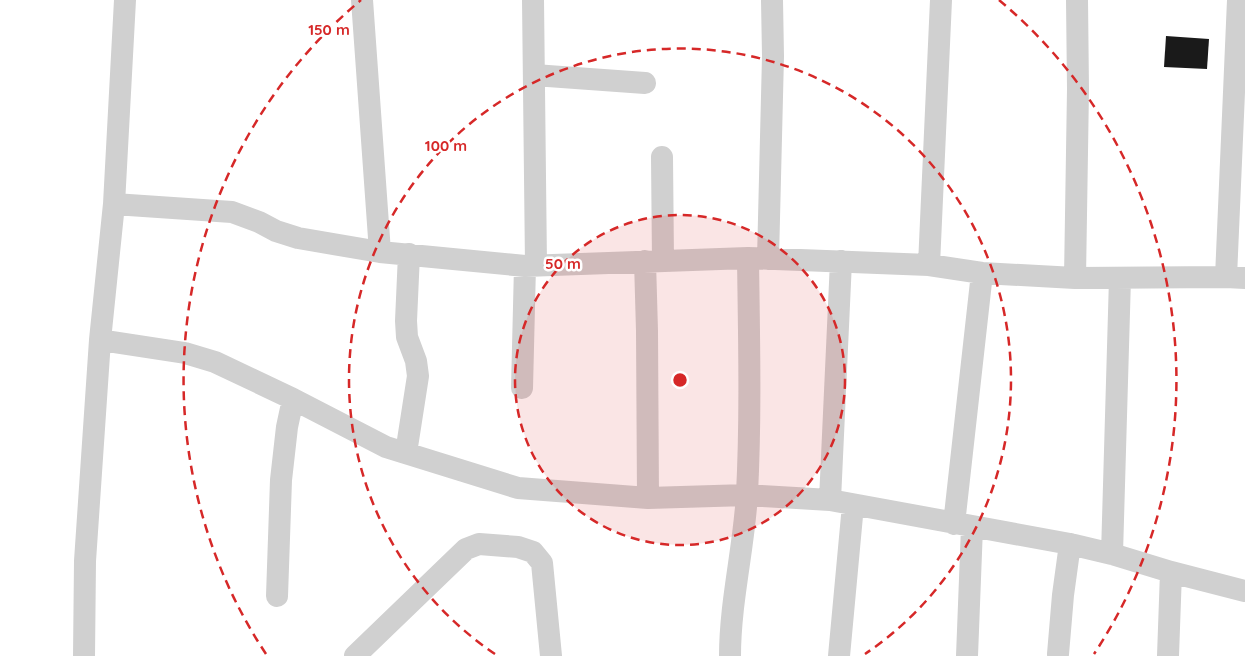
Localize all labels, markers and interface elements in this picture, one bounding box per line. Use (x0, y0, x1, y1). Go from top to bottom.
text: 150 m (308, 20, 350, 39)
text: 100 m (425, 136, 467, 155)
text: 50 m (545, 254, 581, 273)
centre of rings (671, 371, 689, 389)

